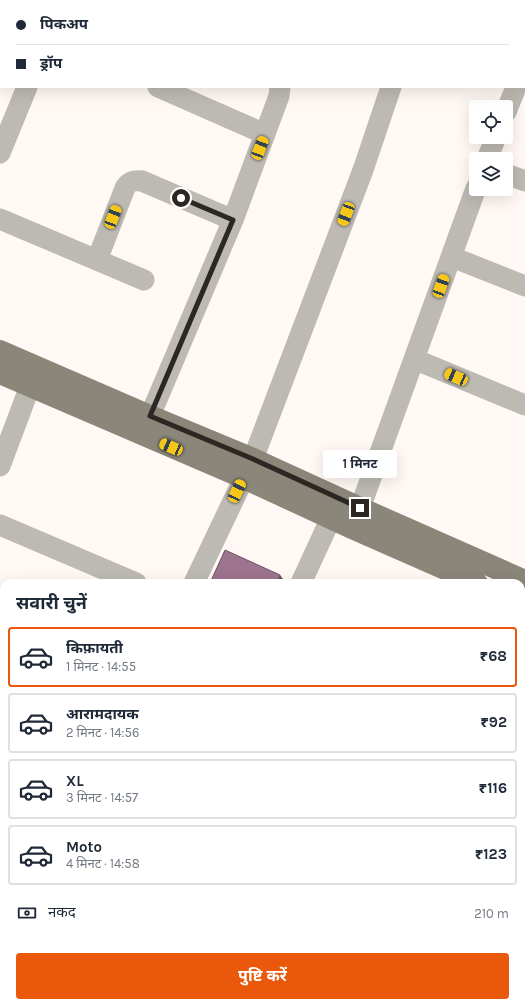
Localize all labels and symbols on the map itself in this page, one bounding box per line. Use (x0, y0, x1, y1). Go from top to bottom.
car (250, 135, 270, 161)
route start (172, 189, 190, 207)
car (336, 201, 356, 227)
car (103, 204, 123, 230)
car (431, 273, 451, 299)
car (443, 367, 469, 387)
car (158, 437, 184, 457)
callout: 1 मिनट (323, 450, 397, 478)
car (226, 478, 248, 504)
route end (351, 499, 369, 517)

